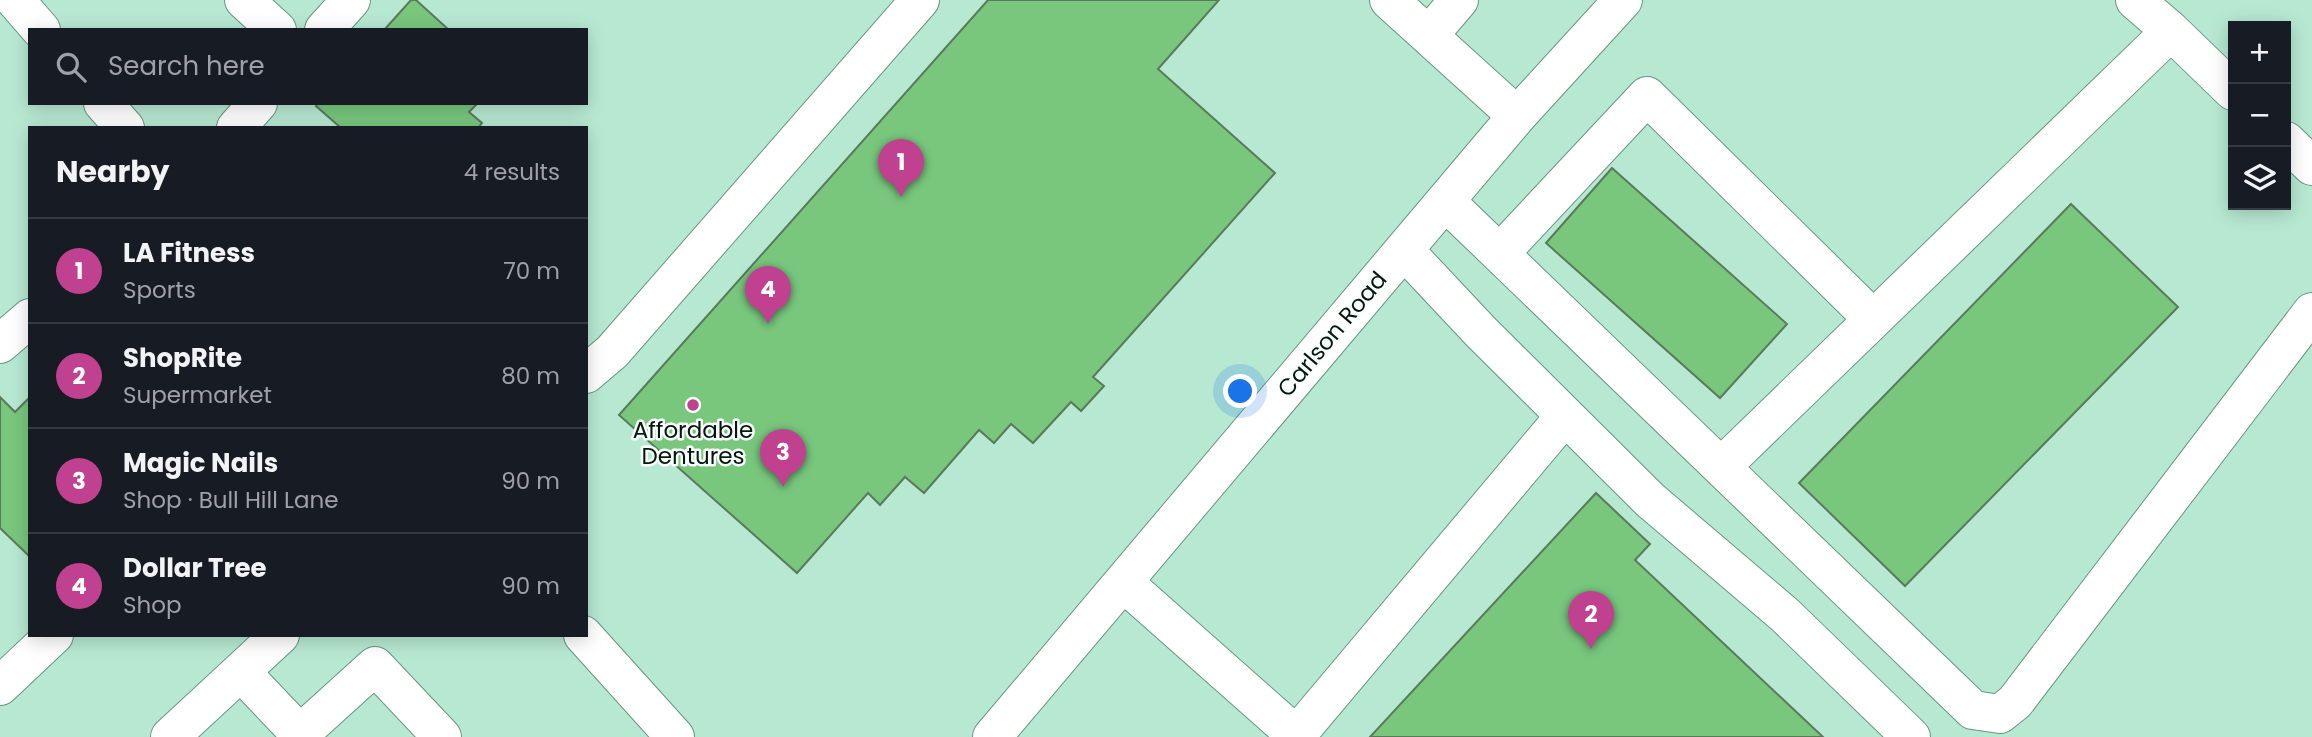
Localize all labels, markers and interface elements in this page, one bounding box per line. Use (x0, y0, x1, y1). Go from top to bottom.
map controls (2228, 21, 2291, 210)
button: + (2228, 21, 2291, 84)
search box (28, 28, 588, 105)
icon: search (52, 48, 90, 86)
text: Search here (108, 48, 265, 84)
button: − (2228, 84, 2291, 147)
pin: 1 (878, 139, 924, 197)
button: layers (2228, 147, 2291, 210)
text: Nearby (56, 150, 170, 193)
text: 4 results (464, 156, 560, 188)
text: LA Fitness (123, 235, 255, 271)
text: 1 (75, 255, 83, 287)
text: 70 m (503, 255, 560, 287)
street label: Carlson Road (1270, 264, 1394, 404)
pin: 4 (745, 266, 791, 324)
text: Sports (123, 274, 196, 306)
text: ShopRite (123, 340, 242, 376)
text: 2 (72, 360, 86, 392)
text: 80 m (501, 360, 560, 392)
your location (1223, 374, 1257, 408)
text: Supermarket (123, 379, 272, 411)
marker: Affordable Dentures (685, 397, 701, 413)
place label: Affordable Dentures (633, 414, 753, 472)
pin: 3 (760, 429, 806, 487)
text: Magic Nails (123, 445, 278, 481)
text: 3 (72, 465, 86, 497)
text: 90 m (501, 465, 560, 497)
text: Shop · Bull Hill Lane (123, 484, 338, 516)
text: Dollar Tree (123, 550, 267, 586)
text: 4 (71, 570, 87, 602)
text: 90 m (501, 570, 560, 602)
text: Shop (123, 589, 182, 621)
pin: 2 (1568, 591, 1614, 649)

